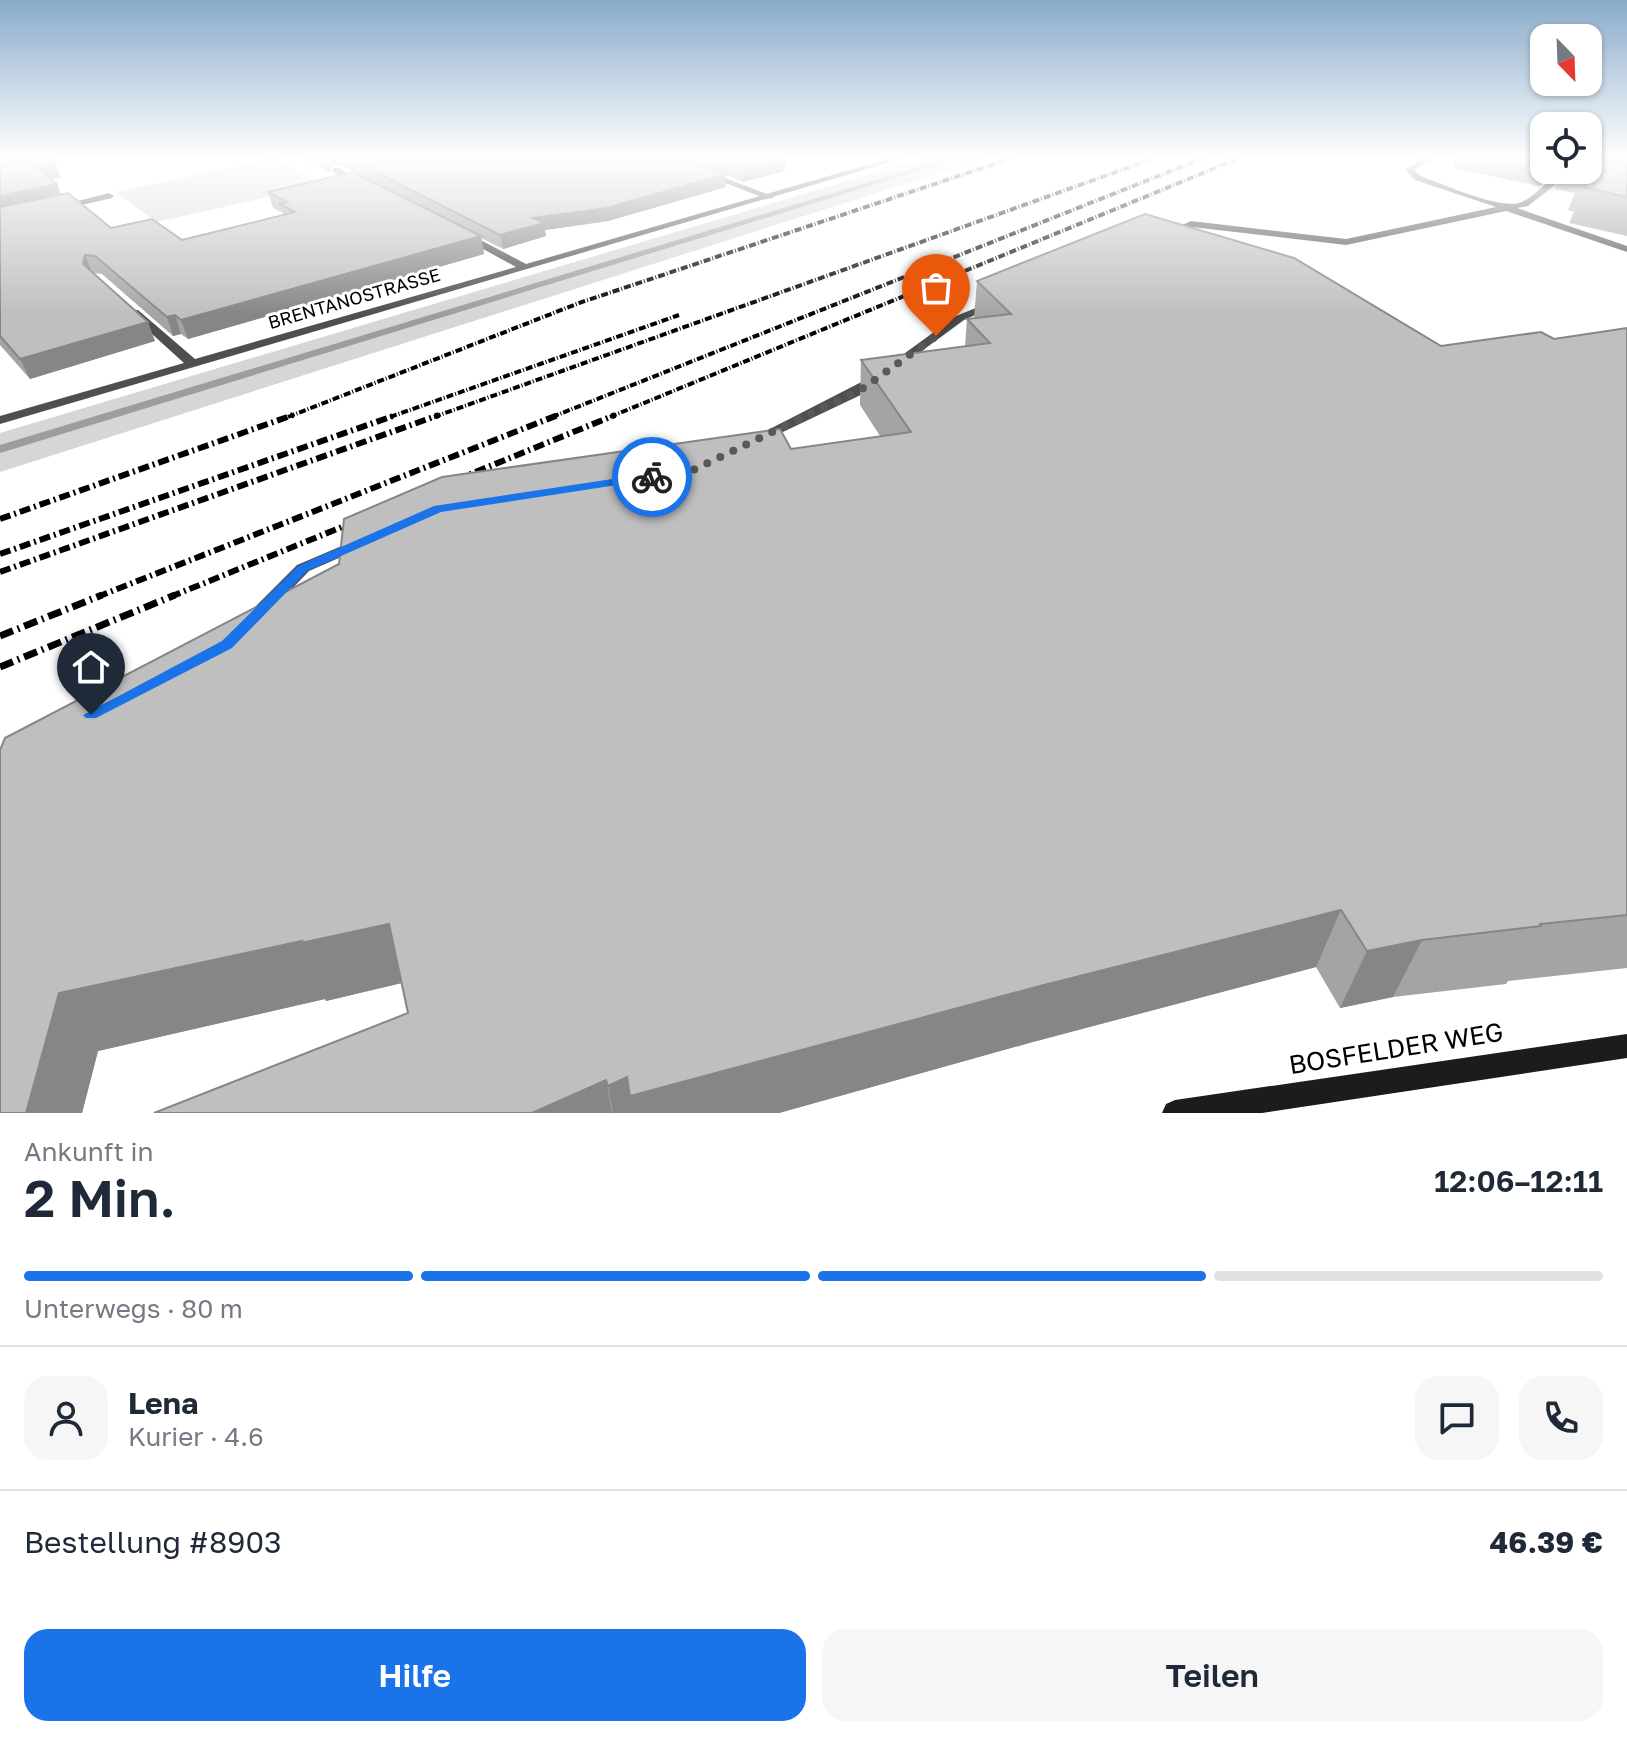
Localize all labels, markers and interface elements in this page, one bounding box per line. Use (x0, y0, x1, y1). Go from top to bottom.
north arrow (1530, 24, 1602, 96)
map controls (1530, 24, 1602, 184)
button: locate (1530, 112, 1602, 184)
pin (902, 254, 970, 336)
street label: BRENTANOSTRASSE (265, 263, 443, 333)
icon: bag (914, 266, 958, 310)
courier (612, 437, 692, 517)
icon: bike (630, 455, 674, 499)
pin (57, 633, 125, 715)
icon: home (69, 645, 113, 689)
street label: BOSFELDER WEG (1287, 1016, 1505, 1080)
text: Ankunft in (24, 1136, 153, 1167)
text: 12:06–12:11 (1434, 1163, 1603, 1199)
text: 2 Min. (24, 1166, 176, 1228)
text: Unterwegs · 80 m (24, 1293, 243, 1324)
button: person (24, 1376, 108, 1460)
button: chat (1415, 1376, 1499, 1460)
button: phone (1519, 1376, 1603, 1460)
text: Lena (128, 1385, 198, 1421)
text: Kurier · 4.6 (128, 1421, 264, 1452)
text: Bestellung #8903 (24, 1524, 282, 1560)
text: 46.39 € (1490, 1524, 1603, 1560)
button: Hilfe (24, 1629, 806, 1721)
button: Teilen (822, 1629, 1603, 1721)

